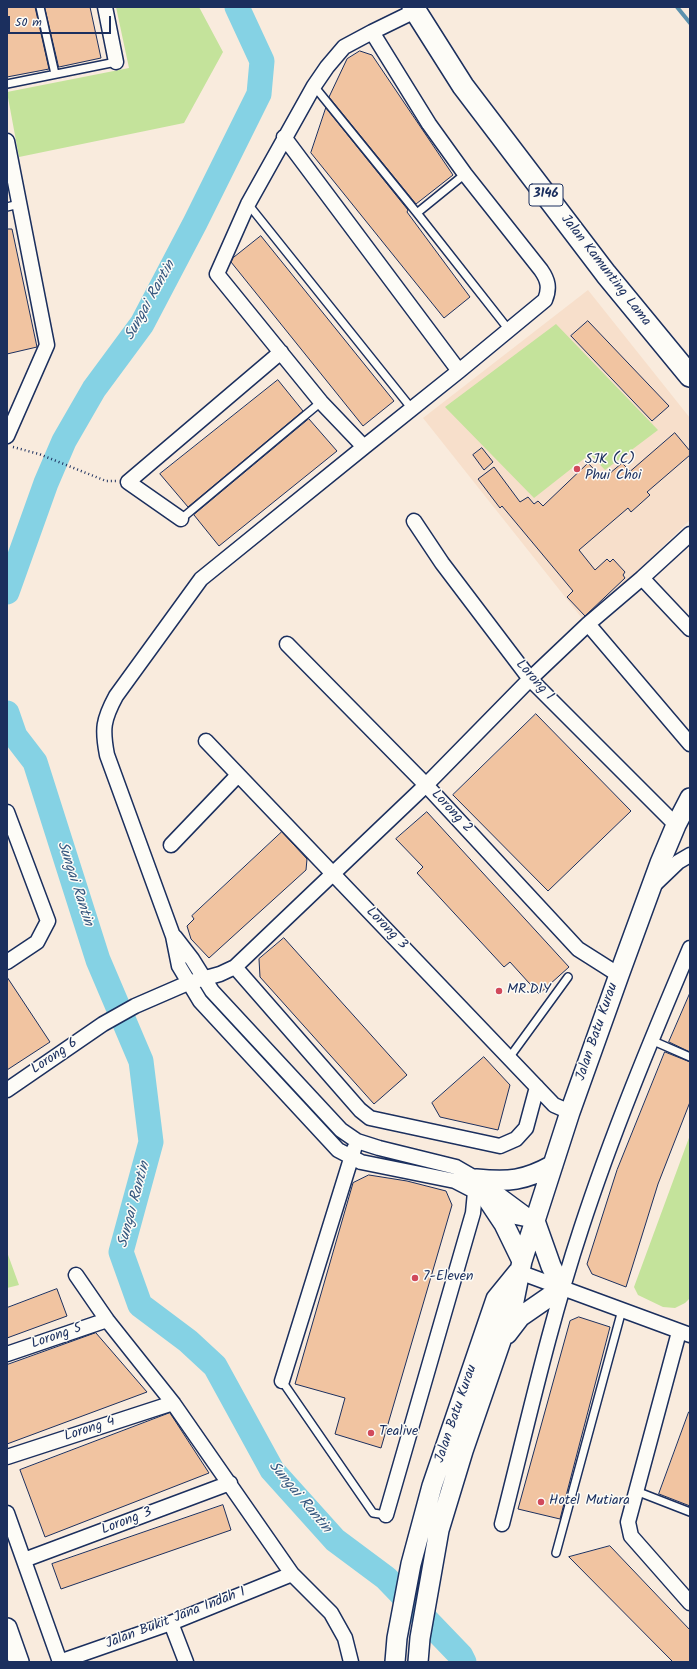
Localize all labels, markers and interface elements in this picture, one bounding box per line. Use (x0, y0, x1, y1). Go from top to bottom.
scale bar (10, 8, 113, 34)
text: 50 m (15, 13, 42, 32)
road number: 3146 (529, 184, 563, 206)
street label: Jalan Kamunting Lama (556, 212, 654, 330)
water label: Sungai Rantin (122, 258, 180, 344)
place label: SJK (C) Phui Choi (585, 453, 641, 486)
marker: SJK (C) Phui Choi (572, 464, 582, 474)
street label: Lorong 1 (511, 657, 557, 705)
street label: Lorong 2 (427, 787, 475, 837)
water label: Sungai Rantin (52, 839, 96, 929)
street label: Lorong 3 (362, 904, 410, 954)
street label: Jalan Batu Kurau (573, 981, 623, 1083)
place label: MR.DIY (507, 983, 551, 999)
marker: MR.DIY (494, 986, 504, 996)
street label: Lorong 6 (29, 1035, 81, 1079)
water label: Sungai Rantin (115, 1160, 155, 1250)
place label: 7-Eleven (423, 1270, 473, 1286)
marker: 7-Eleven (410, 1273, 420, 1283)
street label: Lorong 5 (30, 1321, 84, 1353)
street label: Jalan Batu Kurau (432, 1363, 482, 1465)
street label: Lorong 4 (62, 1414, 118, 1446)
place label: Tealive (379, 1425, 418, 1441)
marker: Tealive (366, 1428, 376, 1438)
water label: Sungai Rantin (264, 1458, 334, 1538)
place label: Hotel Mutiara (549, 1494, 630, 1510)
marker: Hotel Mutiara (536, 1497, 546, 1507)
street label: Lorong 3 (99, 1505, 155, 1539)
street label: Jalan Bukit Jana Indah 1 (104, 1585, 248, 1653)

